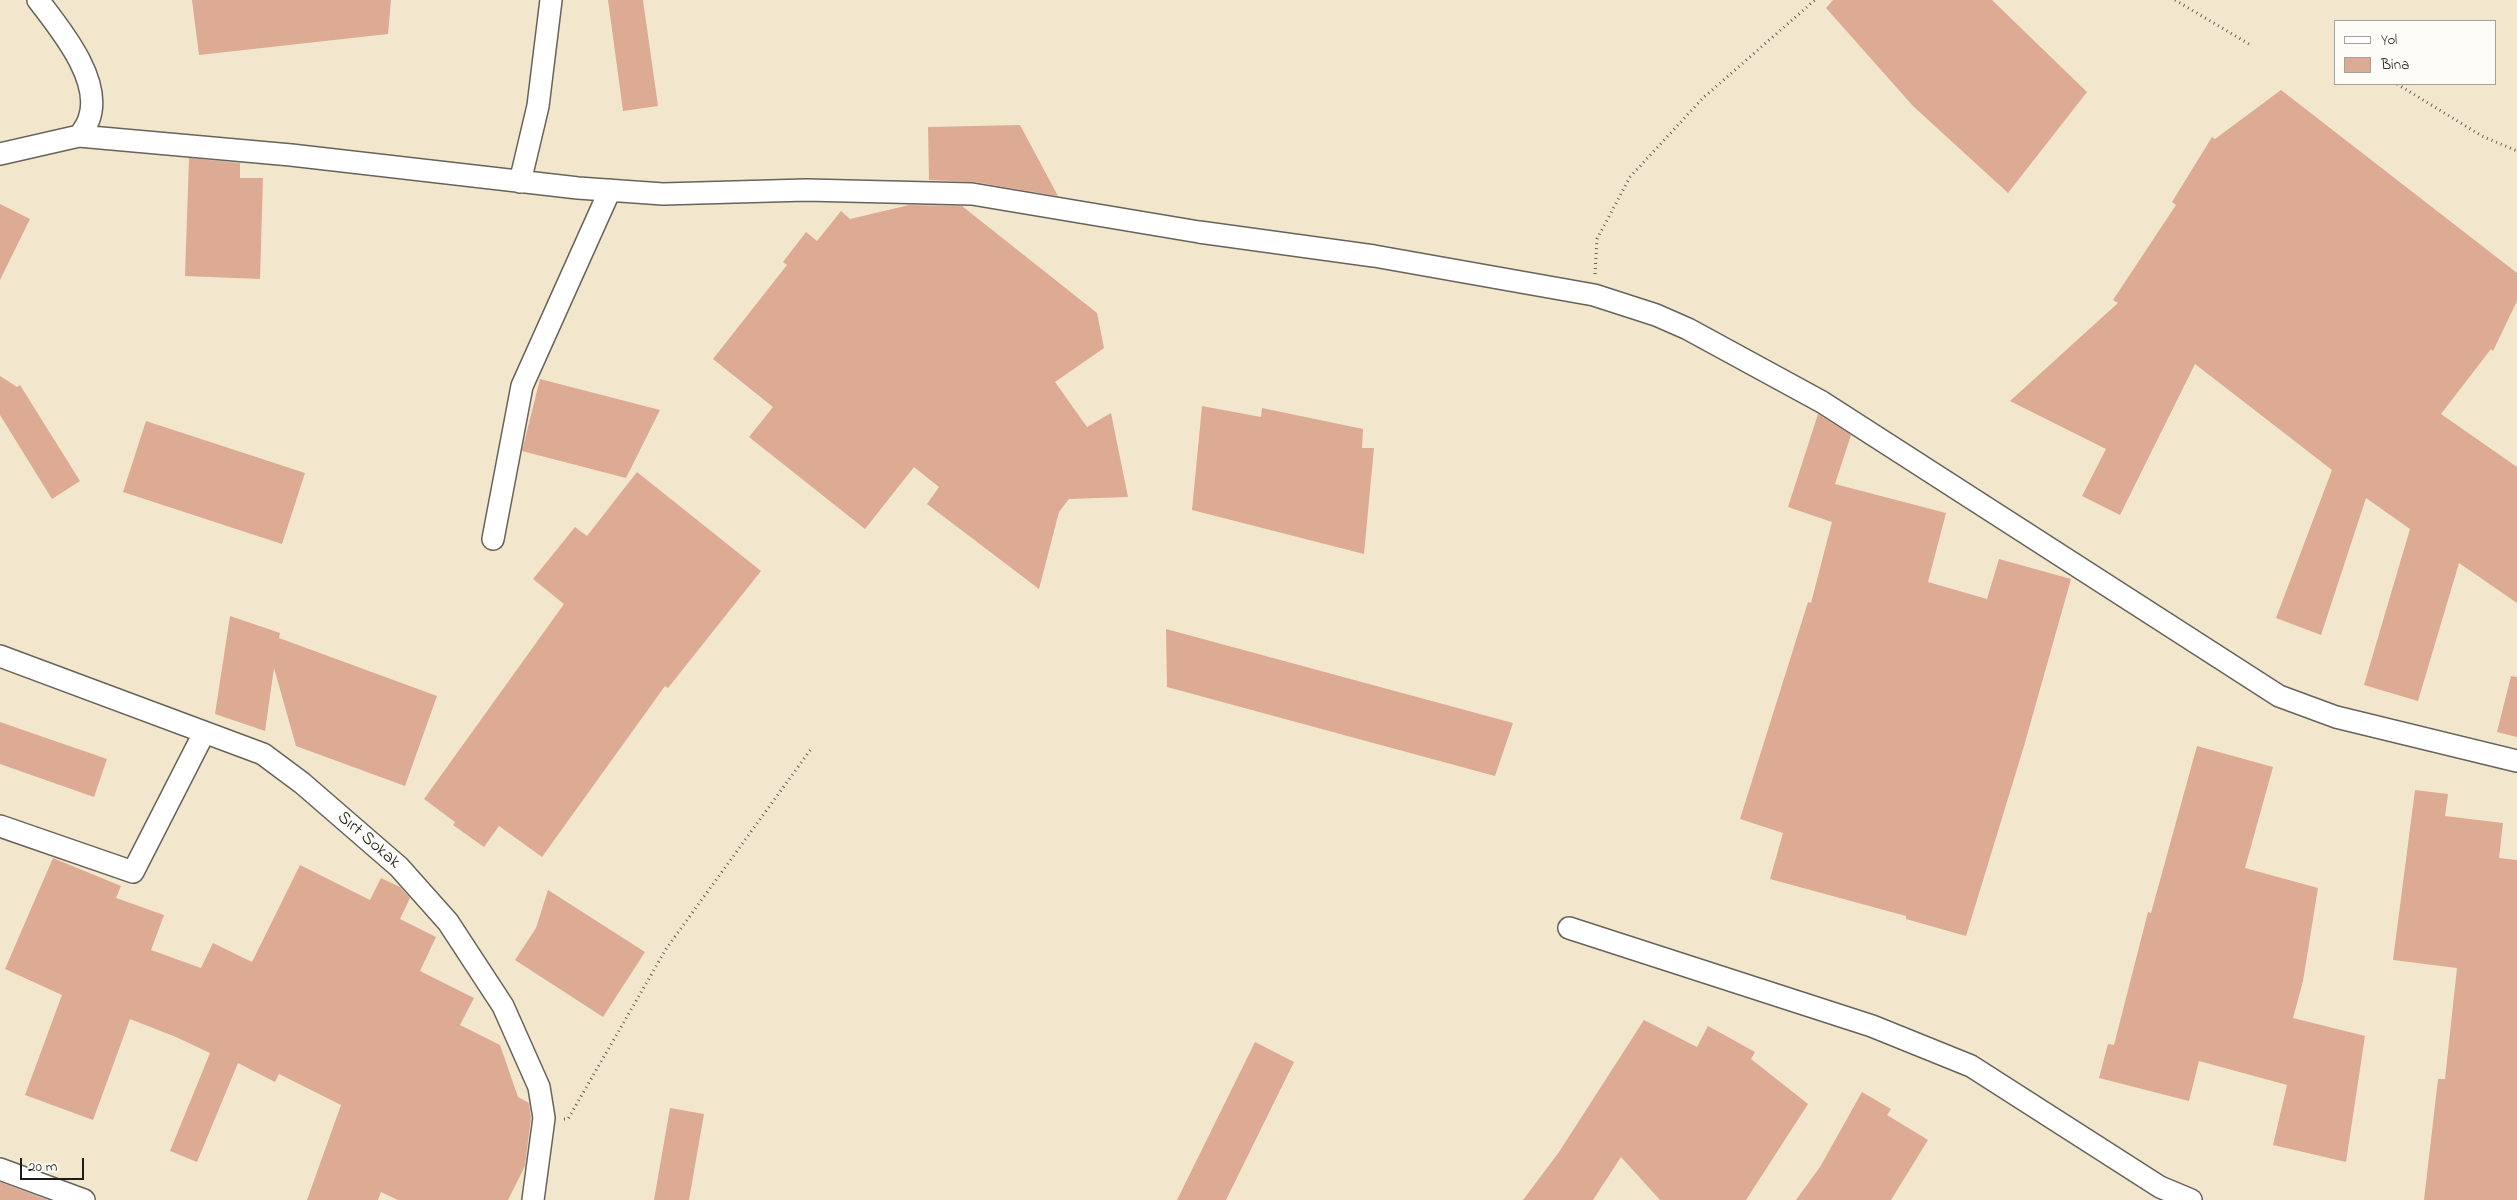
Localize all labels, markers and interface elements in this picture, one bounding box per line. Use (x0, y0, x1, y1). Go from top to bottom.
legend (2334, 20, 2497, 85)
text: Yol (2381, 29, 2397, 51)
text: Bina (2381, 54, 2409, 76)
street label: Sırt Sokak (332, 808, 404, 874)
scale bar (22, 1148, 86, 1180)
text: 20 m (28, 1156, 57, 1178)

